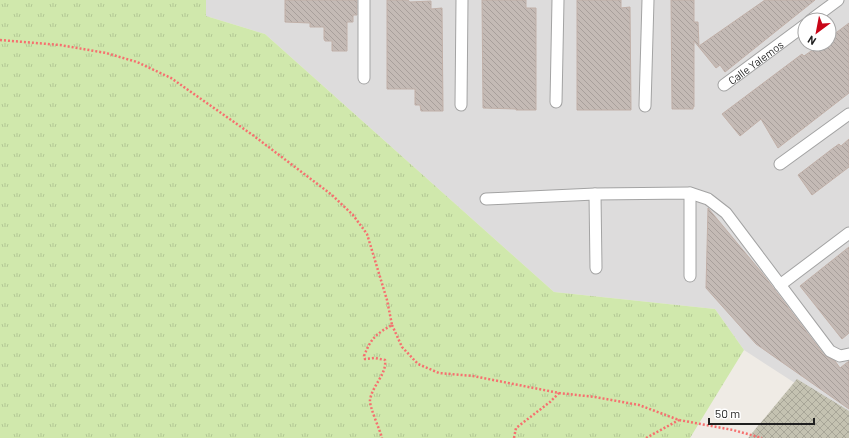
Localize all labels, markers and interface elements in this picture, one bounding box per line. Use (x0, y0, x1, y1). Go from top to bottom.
north arrow (797, 12, 837, 52)
text: N (805, 33, 818, 48)
street label: Calle Yalemos (725, 37, 786, 86)
scale bar (709, 400, 814, 426)
text: 50 m (715, 406, 740, 420)

